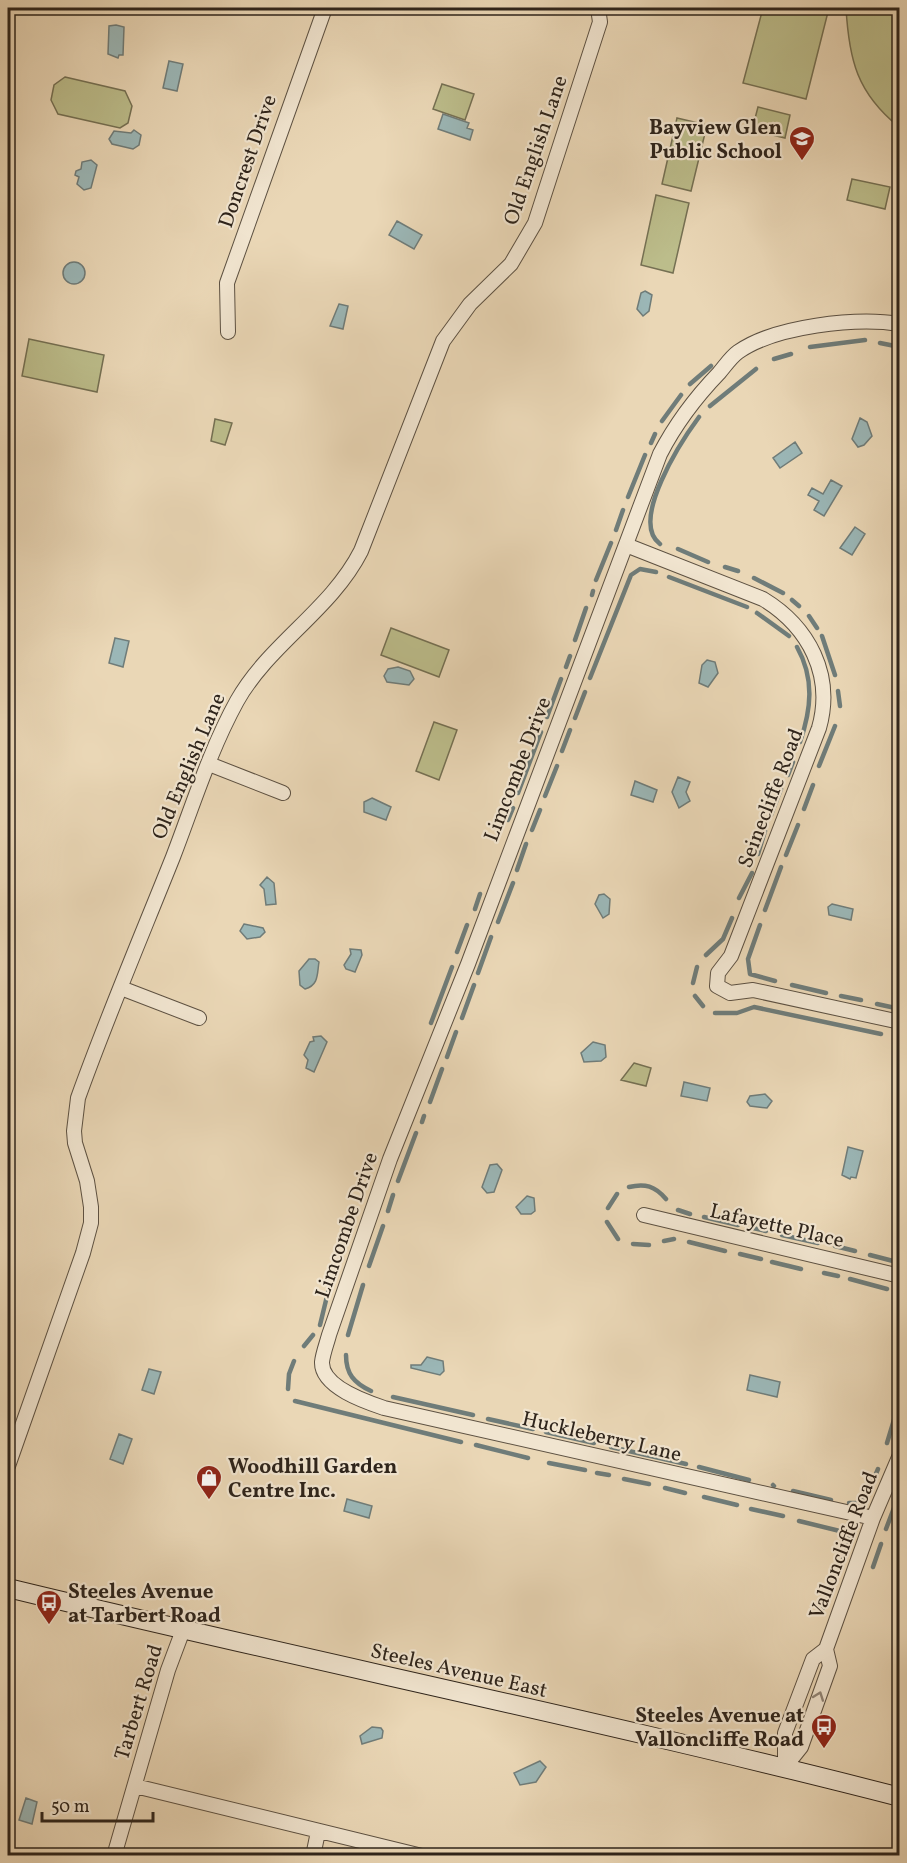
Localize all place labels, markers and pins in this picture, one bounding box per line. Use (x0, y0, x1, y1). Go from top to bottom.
place label: Bayview Glen Public School (649, 114, 782, 167)
school or university icon: Bayview Glen Public School (787, 124, 817, 162)
place label: Woodhill Garden Centre Inc. (228, 1453, 398, 1506)
shop icon: Woodhill Garden Centre Inc. (194, 1463, 224, 1501)
place label: Steeles Avenue at Tarbert Road (68, 1578, 221, 1631)
bus stop icon: Steeles Avenue at Tarbert Road (34, 1588, 64, 1626)
place label: Steeles Avenue at Valloncliffe Road (635, 1702, 804, 1755)
bus stop icon: Steeles Avenue at Valloncliffe Road (809, 1712, 839, 1750)

